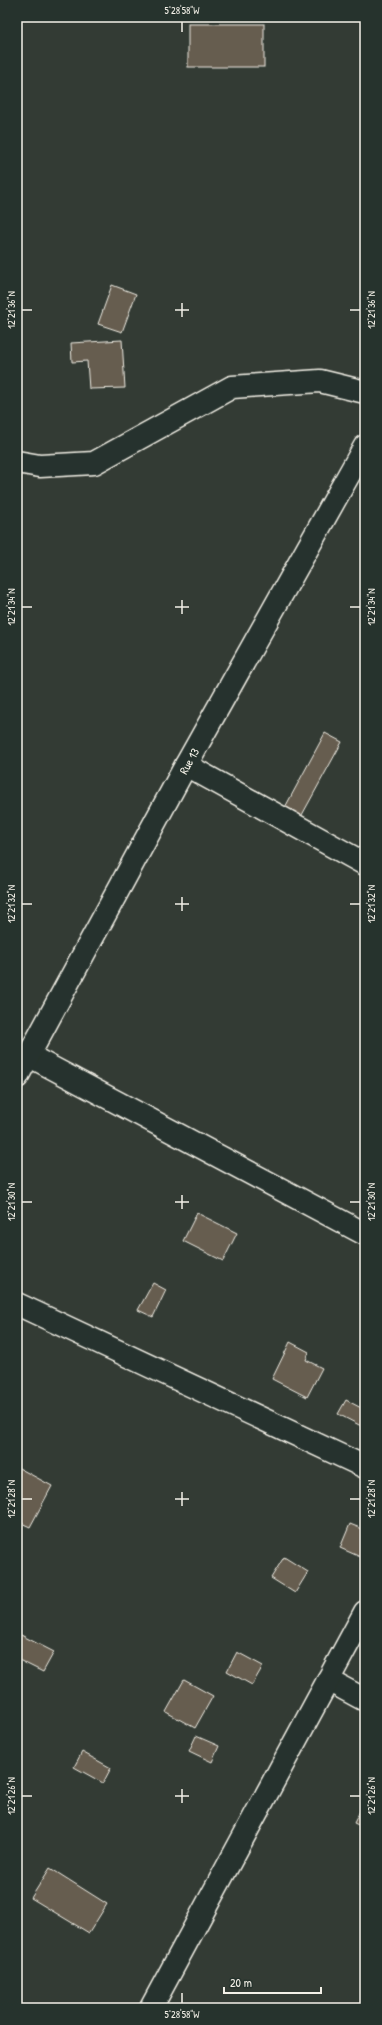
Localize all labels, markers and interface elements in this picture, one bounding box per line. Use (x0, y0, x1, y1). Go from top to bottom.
text: 5°28'58"W (165, 4, 200, 17)
text: 12°21'36"N (5, 291, 18, 329)
text: 12°21'36"N (365, 291, 378, 329)
text: 12°21'34"N (5, 588, 18, 626)
text: 12°21'34"N (365, 588, 378, 626)
street label: Rue 13 (175, 745, 203, 777)
text: 12°21'32"N (5, 885, 18, 923)
text: 12°21'32"N (365, 885, 378, 923)
text: 12°21'30"N (5, 1183, 18, 1221)
text: 12°21'30"N (365, 1183, 378, 1221)
text: 12°21'28"N (5, 1480, 18, 1518)
text: 12°21'28"N (365, 1480, 378, 1518)
text: 12°21'26"N (5, 1777, 18, 1815)
text: 12°21'26"N (365, 1777, 378, 1815)
scale bar (224, 1969, 321, 1995)
text: 20 m (230, 1974, 252, 1991)
text: 5°28'58"W (165, 2008, 200, 2021)

